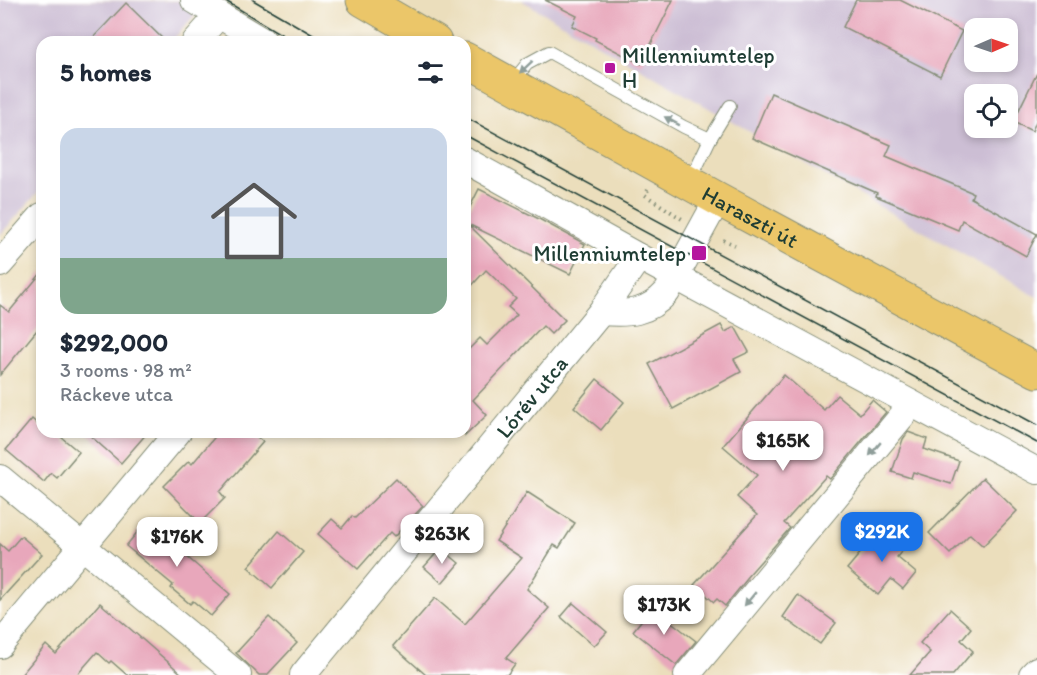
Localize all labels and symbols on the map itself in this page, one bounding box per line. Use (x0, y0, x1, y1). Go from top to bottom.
north arrow (964, 18, 1018, 72)
place label: Millenniumtelep H (622, 42, 775, 94)
one-way arrow (519, 60, 534, 74)
marker: Millenniumtelep H (603, 61, 617, 75)
one-way arrow (663, 116, 680, 126)
street label: Haraszti út (698, 179, 803, 253)
place label: Millenniumtelep (533, 240, 686, 267)
marker: Millenniumtelep (690, 244, 708, 262)
street label: Lórév utca (490, 350, 573, 443)
pin: $165K (741, 421, 825, 472)
one-way arrow (868, 441, 881, 457)
pin: $292K (840, 512, 924, 563)
pin: $263K (400, 514, 484, 565)
pin: $176K (135, 517, 219, 568)
pin: $173K (622, 585, 706, 636)
one-way arrow (744, 591, 757, 606)

